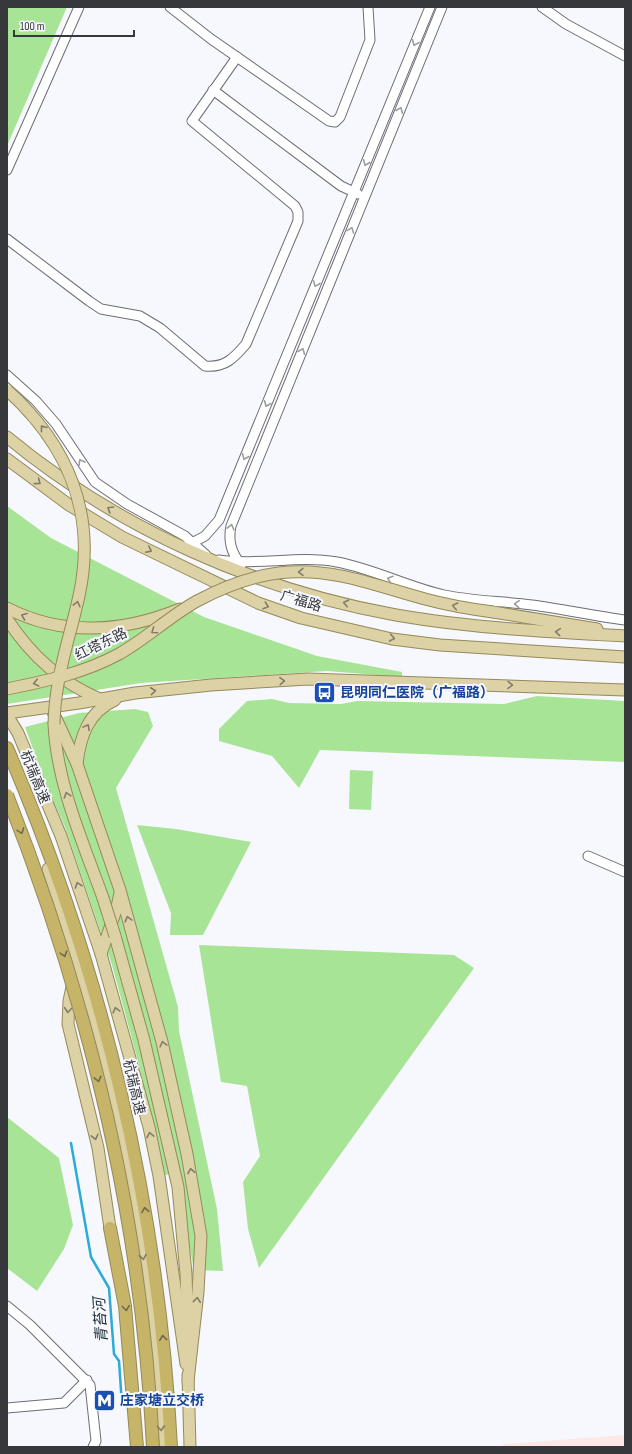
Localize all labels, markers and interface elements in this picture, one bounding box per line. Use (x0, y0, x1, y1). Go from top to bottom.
scale bar (14, 12, 134, 38)
text: 100 m (20, 19, 45, 34)
one-way arrow (412, 40, 420, 47)
one-way arrow (396, 107, 404, 114)
one-way arrow (363, 159, 371, 167)
one-way arrow (346, 227, 354, 234)
one-way arrow (313, 280, 321, 287)
one-way arrow (297, 347, 305, 355)
one-way arrow (264, 399, 272, 407)
one-way arrow (40, 425, 47, 432)
one-way arrow (242, 453, 250, 461)
one-way arrow (79, 459, 86, 466)
one-way arrow (34, 478, 41, 485)
one-way arrow (107, 506, 114, 513)
one-way arrow (227, 524, 235, 531)
one-way arrow (145, 545, 152, 553)
one-way arrow (298, 568, 304, 576)
one-way arrow (387, 575, 394, 584)
street label: 广福路 (278, 587, 324, 615)
one-way arrow (514, 599, 520, 608)
one-way arrow (72, 600, 81, 607)
one-way arrow (343, 600, 350, 608)
one-way arrow (263, 601, 270, 610)
one-way arrow (452, 602, 458, 611)
one-way arrow (21, 613, 28, 621)
street label: 红塔东路 (72, 624, 130, 664)
one-way arrow (151, 626, 158, 634)
one-way arrow (555, 628, 561, 637)
one-way arrow (389, 634, 395, 642)
one-way arrow (279, 676, 286, 685)
one-way arrow (33, 678, 39, 686)
bus stop icon: 昆明同仁医院（广福路） (312, 679, 338, 705)
one-way arrow (507, 681, 513, 690)
place label: 昆明同仁医院（广福路） (340, 684, 494, 701)
one-way arrow (150, 687, 156, 696)
one-way arrow (82, 724, 90, 731)
street label: 杭瑞高速 (17, 748, 53, 806)
one-way arrow (63, 792, 72, 799)
one-way arrow (16, 827, 25, 834)
one-way arrow (74, 882, 83, 889)
one-way arrow (124, 916, 133, 923)
one-way arrow (59, 950, 68, 957)
one-way arrow (112, 1006, 121, 1013)
one-way arrow (63, 1007, 72, 1013)
one-way arrow (159, 1041, 167, 1048)
street label: 杭瑞高速 (119, 1058, 149, 1116)
one-way arrow (94, 1076, 102, 1082)
one-way arrow (147, 1132, 155, 1138)
one-way arrow (90, 1133, 99, 1140)
one-way arrow (187, 1168, 195, 1175)
one-way arrow (141, 1206, 150, 1213)
one-way arrow (138, 1254, 147, 1260)
water label: 青苔河 (90, 1294, 112, 1343)
one-way arrow (192, 1297, 201, 1303)
one-way arrow (121, 1305, 130, 1311)
one-way arrow (159, 1335, 168, 1341)
metro station icon: 庄家塘立交桥 (92, 1387, 118, 1413)
place label: 庄家塘立交桥 (120, 1392, 204, 1409)
one-way arrow (157, 1425, 166, 1431)

